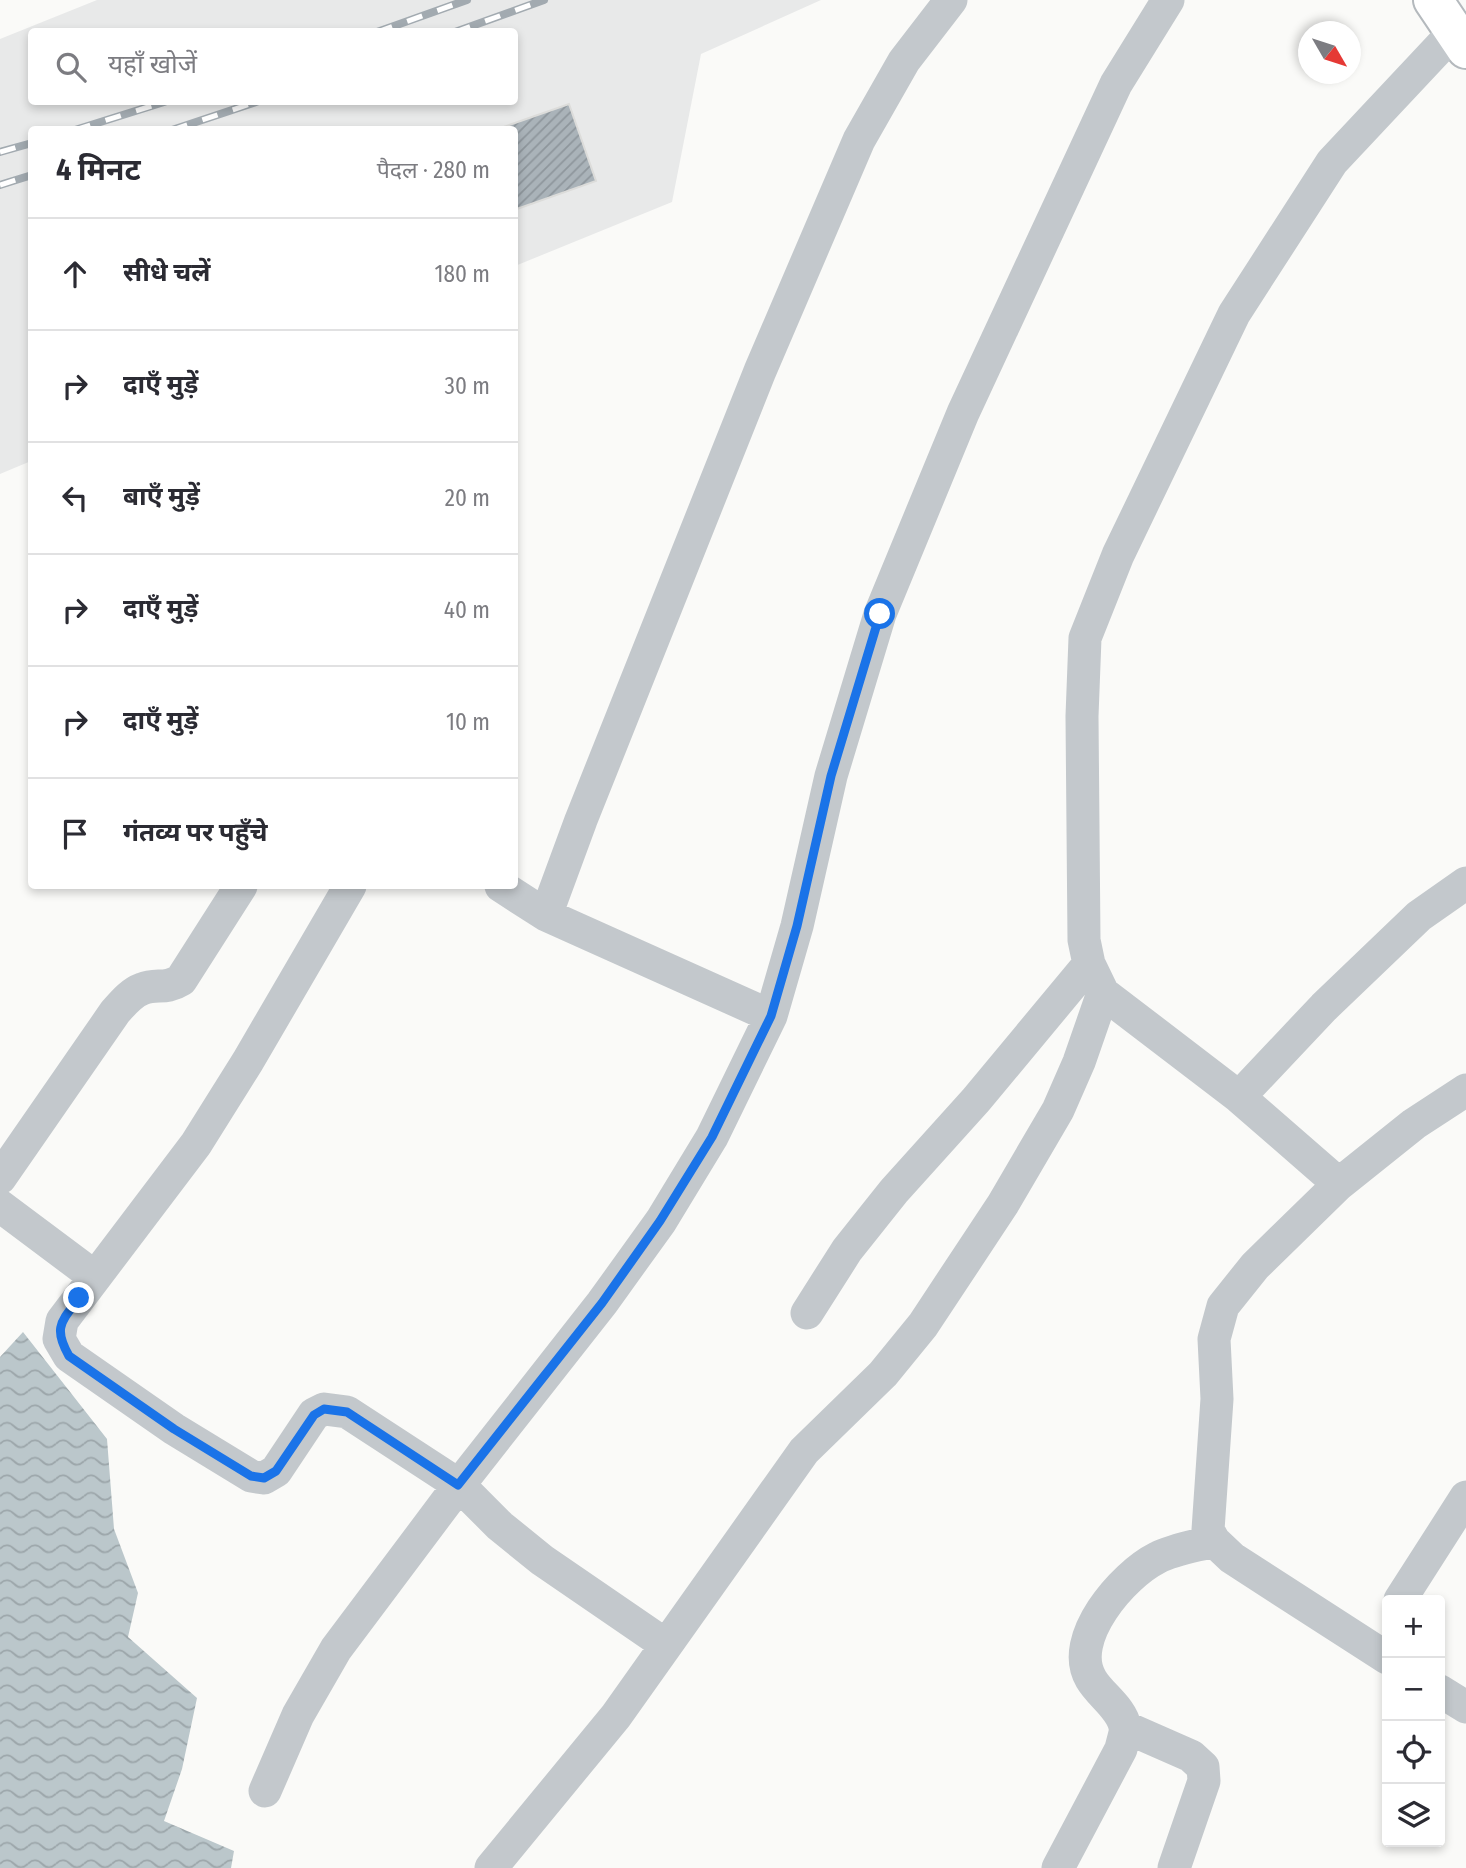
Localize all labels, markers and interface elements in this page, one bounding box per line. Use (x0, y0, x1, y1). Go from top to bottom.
north arrow (1298, 21, 1361, 84)
search box (28, 28, 518, 105)
icon: search (52, 48, 90, 86)
text: यहाँ खोजें (108, 49, 197, 80)
text: 4 मिनट (56, 152, 141, 188)
text: पैदल · 280 m (377, 156, 490, 184)
icon: ahead (56, 255, 94, 293)
text: सीधे चलें (123, 257, 210, 288)
text: 180 m (434, 260, 490, 288)
icon: right (56, 367, 94, 405)
text: दाएँ मुड़ें (123, 369, 198, 400)
text: 30 m (445, 372, 490, 400)
icon: left (56, 479, 94, 517)
text: बाएँ मुड़ें (123, 481, 200, 512)
text: 20 m (445, 484, 490, 512)
icon: right (56, 591, 94, 629)
text: दाएँ मुड़ें (123, 593, 198, 624)
text: 40 m (444, 596, 490, 624)
route start (864, 598, 895, 629)
icon: right (56, 703, 94, 741)
text: दाएँ मुड़ें (123, 705, 198, 736)
text: 10 m (446, 708, 490, 736)
icon: arrive (56, 815, 94, 853)
text: गंतव्य पर पहुँचे (123, 817, 267, 848)
route end (63, 1282, 94, 1313)
map controls (1382, 1595, 1445, 1847)
button: + (1382, 1595, 1445, 1658)
button: − (1382, 1658, 1445, 1721)
button: locate (1382, 1721, 1445, 1784)
button: layers (1382, 1784, 1445, 1847)

